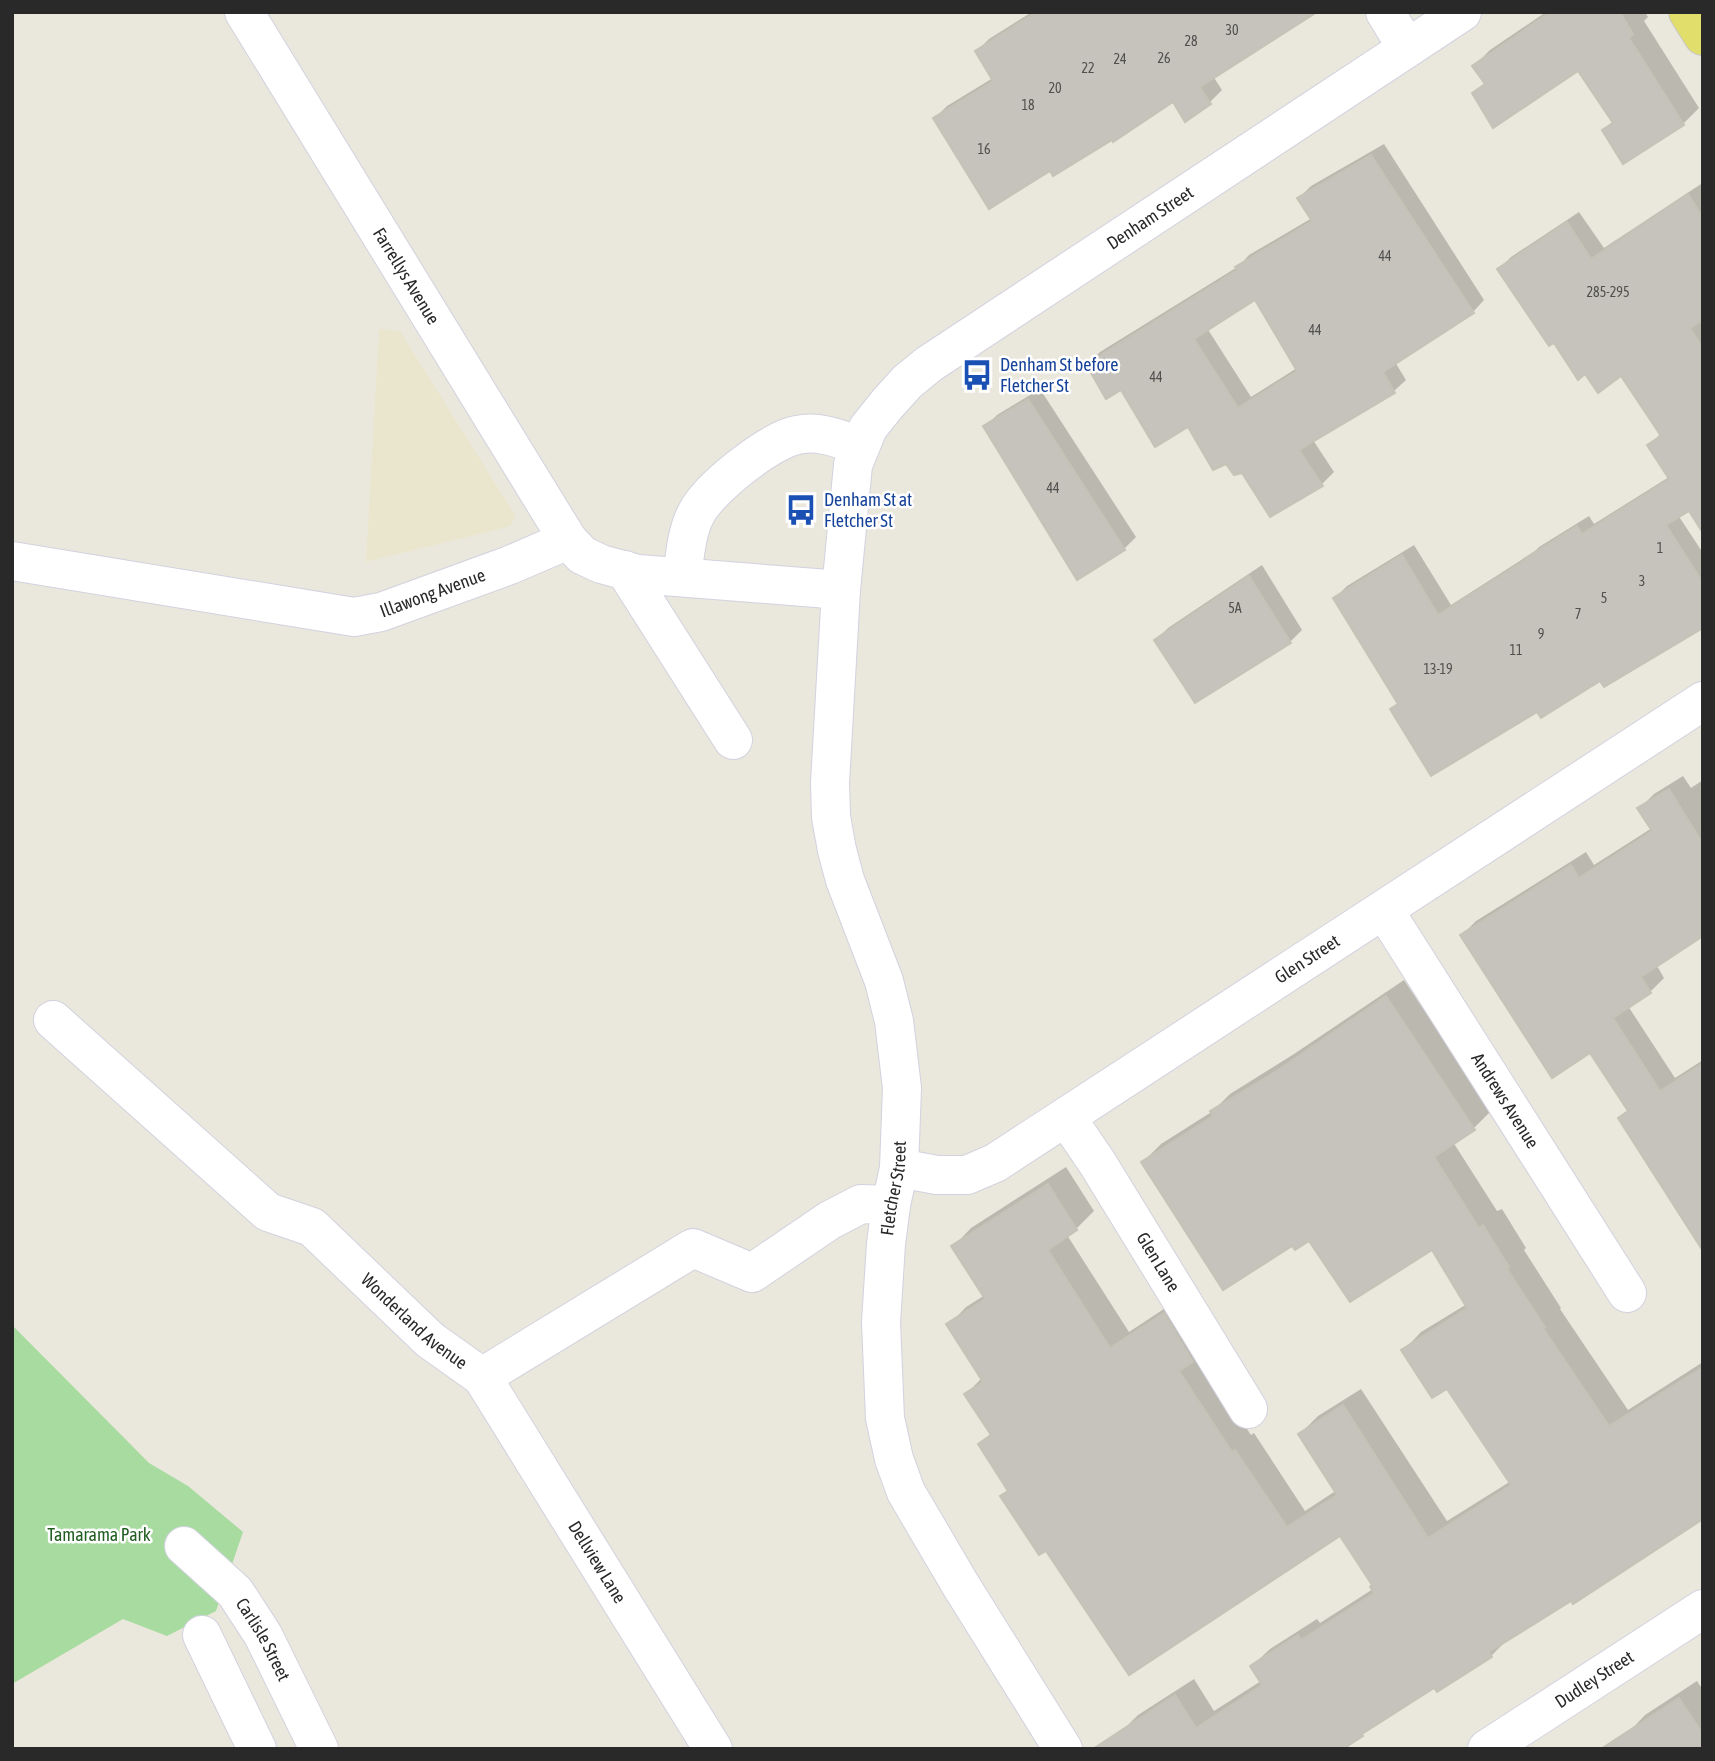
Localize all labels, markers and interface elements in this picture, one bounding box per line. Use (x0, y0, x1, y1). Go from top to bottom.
house number: 30 (1225, 22, 1239, 38)
house number: 28 (1184, 33, 1198, 49)
house number: 26 (1157, 50, 1171, 66)
house number: 24 (1113, 51, 1127, 67)
house number: 22 (1081, 60, 1095, 76)
house number: 20 (1048, 80, 1062, 96)
house number: 18 (1021, 97, 1035, 113)
house number: 16 (977, 141, 991, 157)
street label: Denham Street (1103, 181, 1197, 254)
street label: Farrellys Avenue (369, 224, 444, 328)
house number: 44 (1378, 248, 1392, 264)
house number: 285-295 (1587, 284, 1629, 300)
house number: 44 (1308, 322, 1322, 338)
place label: Denham St before Fletcher St (1000, 354, 1118, 396)
bus stop icon: Denham St before Fletcher St (960, 358, 994, 392)
house number: 44 (1149, 369, 1163, 385)
house number: 44 (1046, 480, 1060, 496)
place label: Denham St at Fletcher St (824, 489, 912, 531)
bus stop icon: Denham St at Fletcher St (784, 493, 818, 527)
house number: 1 (1657, 540, 1663, 556)
street label: Illawong Avenue (377, 564, 488, 621)
house number: 3 (1639, 573, 1645, 589)
house number: 5 (1601, 590, 1607, 606)
house number: 5A (1228, 600, 1242, 616)
house number: 7 (1575, 606, 1581, 622)
house number: 9 (1538, 626, 1544, 642)
house number: 11 (1509, 642, 1523, 658)
house number: 13-19 (1423, 661, 1453, 677)
street label: Glen Street (1271, 930, 1343, 988)
street label: Andrews Avenue (1467, 1049, 1544, 1152)
street label: Fletcher Street (876, 1140, 910, 1237)
street label: Glen Lane (1132, 1228, 1185, 1295)
street label: Wonderland Avenue (357, 1269, 472, 1373)
street label: Dellview Lane (564, 1517, 631, 1607)
park label: Tamarama Park (47, 1524, 151, 1545)
street label: Carlisle Street (232, 1594, 295, 1684)
street label: Dudley Street (1551, 1646, 1637, 1712)

